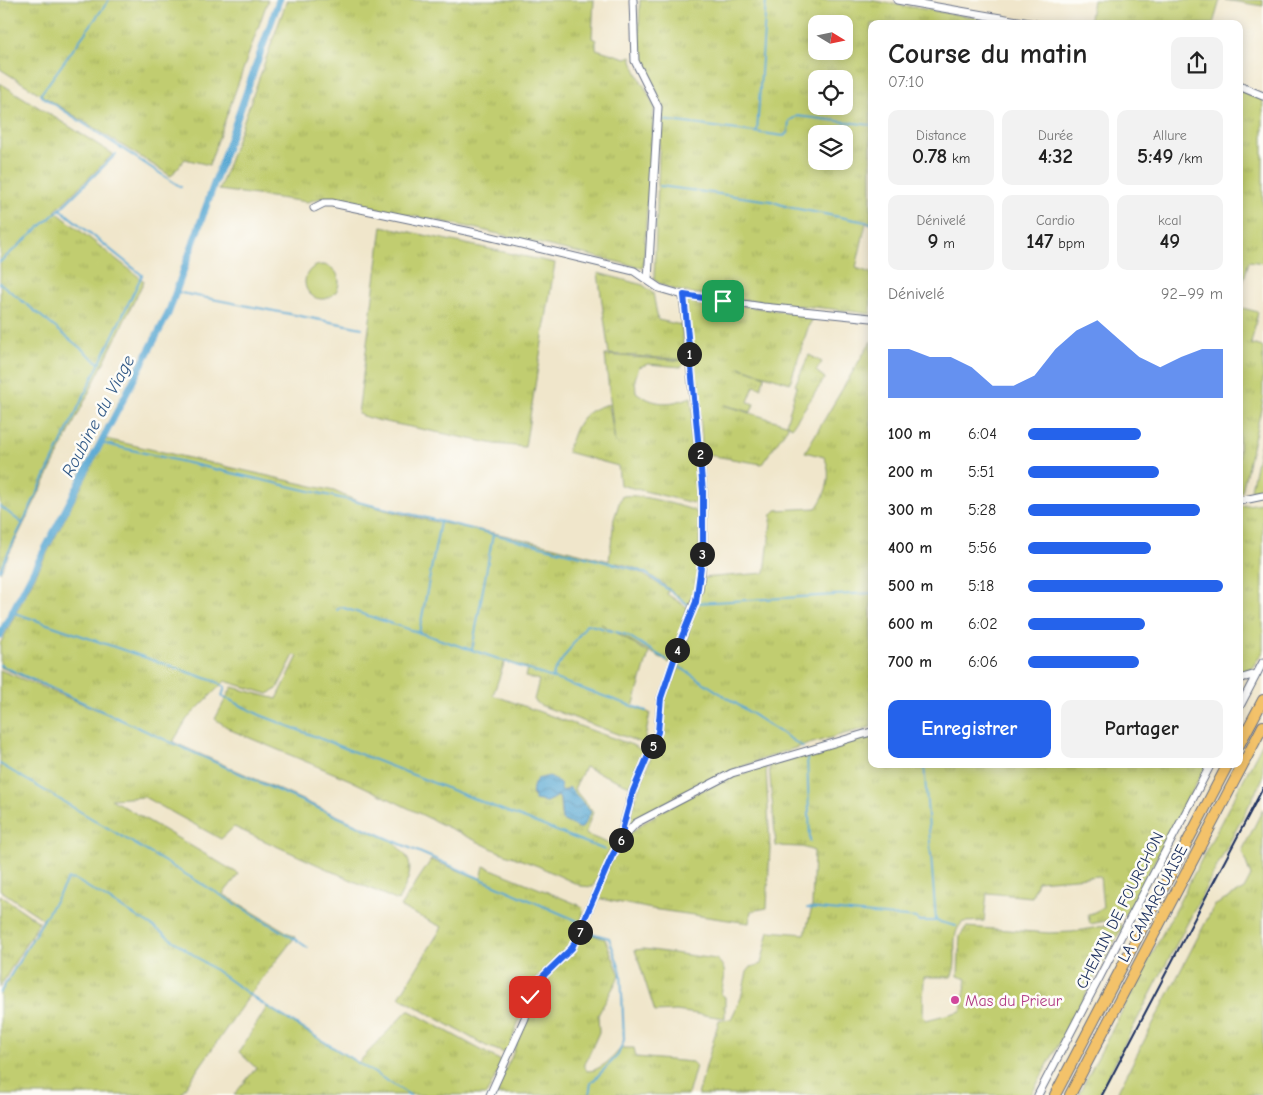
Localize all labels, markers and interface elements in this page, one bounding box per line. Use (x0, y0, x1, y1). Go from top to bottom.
north arrow (808, 15, 852, 60)
map controls (808, 15, 853, 170)
button: share (1171, 37, 1223, 89)
text: Course du matin (888, 38, 1088, 70)
button: locate (808, 70, 853, 115)
text: 07:10 (888, 73, 924, 91)
button: layers (808, 125, 853, 170)
text: Distance (916, 127, 966, 144)
text: Durée (1038, 127, 1073, 144)
text: Allure (1153, 127, 1187, 144)
text: 0.78 (912, 144, 947, 168)
text: 4:32 (1038, 144, 1073, 168)
text: 5:49 (1137, 144, 1173, 168)
text: km (947, 150, 970, 167)
text: /km (1173, 150, 1203, 167)
text: Dénivelé (916, 212, 966, 229)
text: Cardio (1036, 212, 1075, 229)
text: kcal (1158, 212, 1182, 229)
text: 9 (928, 229, 939, 253)
text: 147 (1026, 229, 1054, 253)
text: 49 (1159, 229, 1180, 253)
text: m (939, 235, 955, 252)
text: bpm (1054, 235, 1085, 252)
pin (702, 280, 744, 322)
text: Dénivelé (888, 285, 944, 303)
text: 92–99 m (1161, 285, 1223, 303)
icon: arrive (709, 287, 737, 315)
pin: 1 (676, 342, 702, 366)
text: 1 (687, 346, 692, 363)
water label: Roubine du Viage (58, 352, 139, 481)
text: 100 m (888, 425, 931, 443)
text: 6:04 (968, 425, 997, 443)
pin: 2 (688, 442, 712, 466)
text: 2 (697, 446, 704, 463)
text: 200 m (888, 463, 933, 481)
text: 5:51 (968, 463, 995, 481)
text: 300 m (888, 501, 933, 519)
text: 5:28 (968, 501, 996, 519)
text: 400 m (888, 539, 932, 557)
text: 5:56 (968, 539, 997, 557)
pin: 3 (690, 542, 714, 566)
text: 3 (699, 546, 706, 563)
text: 500 m (888, 577, 933, 595)
text: 5:18 (968, 577, 994, 595)
text: 600 m (888, 615, 933, 633)
text: 6:02 (968, 615, 998, 633)
pin: 4 (664, 638, 690, 662)
text: 4 (674, 642, 681, 659)
text: 700 m (888, 653, 932, 671)
text: 6:06 (968, 653, 998, 671)
button: Enregistrer (888, 700, 1051, 758)
button: Partager (1061, 700, 1223, 758)
pin: 5 (640, 734, 666, 758)
text: 5 (650, 738, 657, 755)
pin: 6 (608, 828, 634, 852)
street label: CHEMIN DE FOURCHON (1072, 829, 1167, 992)
text: 6 (618, 832, 625, 849)
street label: LA CAMARGUAISE (1114, 841, 1192, 965)
pin: 7 (568, 920, 592, 944)
text: 7 (577, 924, 584, 941)
pin (509, 976, 551, 1018)
icon: check (516, 983, 544, 1011)
place label: Mas du Prieur (965, 992, 1063, 1010)
marker: Mas du Prieur (949, 994, 961, 1006)

